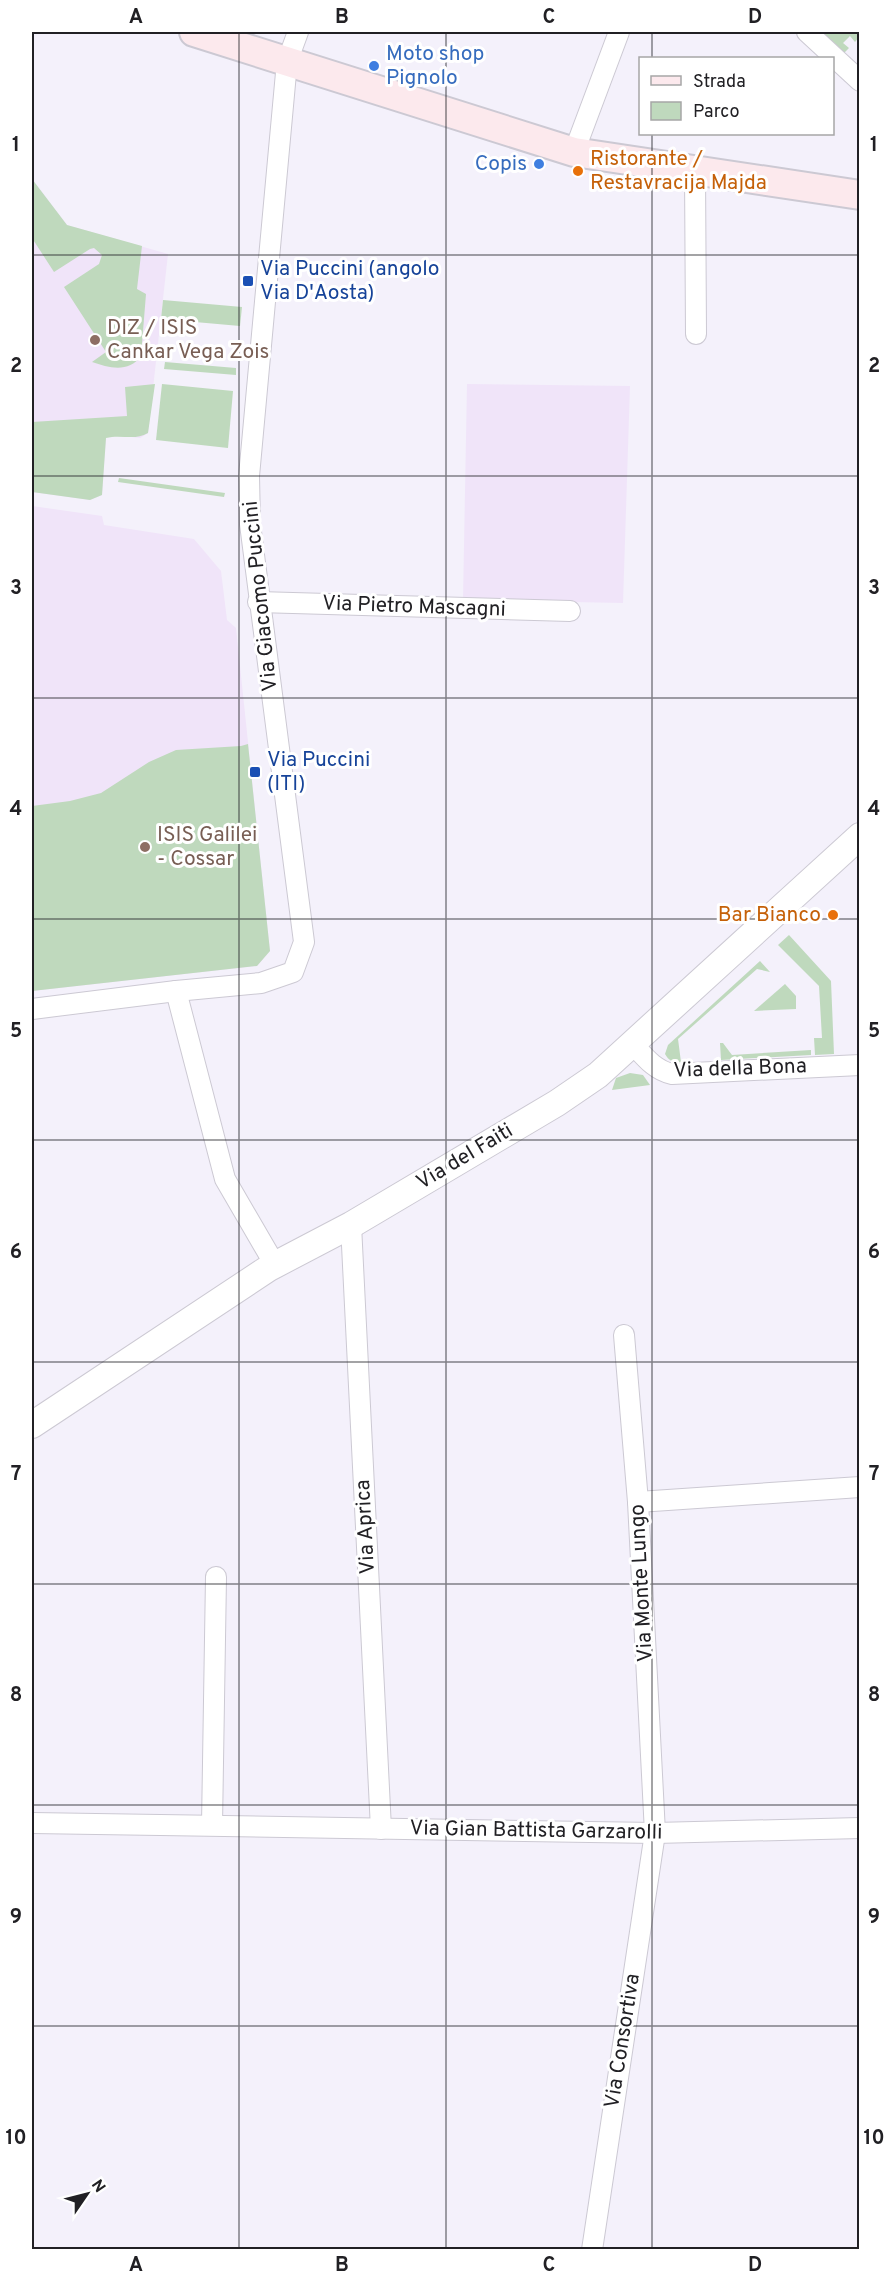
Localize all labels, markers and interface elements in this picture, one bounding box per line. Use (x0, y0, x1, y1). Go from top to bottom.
text: A (129, 5, 143, 31)
text: B (335, 5, 349, 31)
text: C (543, 5, 555, 31)
text: D (748, 5, 762, 31)
place label: Moto shop Pignolo (386, 41, 484, 92)
legend (639, 57, 834, 135)
marker: Moto shop Pignolo (367, 59, 381, 73)
text: Strada (693, 71, 746, 94)
text: Parco (693, 101, 739, 124)
text: 1 (12, 133, 20, 159)
text: 1 (870, 133, 878, 159)
place label: Ristorante / Restavracija Majda (590, 146, 767, 197)
place label: Copis (475, 151, 527, 178)
marker: Copis (532, 157, 546, 171)
marker: Ristorante / Restavracija Majda (571, 164, 585, 178)
place label: Via Puccini (angolo Via D'Aosta) (260, 256, 440, 307)
marker: Via Puccini (angolo Via D'Aosta) (241, 274, 255, 288)
place label: DIZ / ISIS Cankar Vega Zois (107, 315, 269, 366)
marker: DIZ / ISIS Cankar Vega Zois (88, 333, 102, 347)
text: 2 (10, 354, 22, 380)
text: 2 (868, 354, 880, 380)
street label: Via Giacomo Puccini (238, 499, 284, 693)
text: 3 (10, 576, 22, 602)
text: 3 (868, 576, 880, 602)
street label: Via Pietro Mascagni (322, 590, 506, 624)
place label: Via Puccini (ITI) (267, 747, 370, 798)
marker: Via Puccini (ITI) (248, 765, 262, 779)
text: 4 (10, 797, 22, 823)
text: 4 (868, 797, 880, 823)
place label: ISIS Galilei - Cossar (157, 822, 257, 873)
marker: ISIS Galilei - Cossar (138, 840, 152, 854)
place label: Bar Bianco (718, 902, 821, 929)
marker: Bar Bianco (826, 908, 840, 922)
text: 5 (10, 1019, 22, 1045)
text: 5 (868, 1019, 880, 1045)
street label: Via della Bona (673, 1053, 807, 1085)
street label: Via del Faiti (412, 1118, 518, 1196)
text: 6 (10, 1240, 22, 1266)
text: 6 (868, 1240, 880, 1266)
text: 7 (11, 1462, 21, 1488)
text: 7 (869, 1462, 879, 1488)
street label: Via Aprica (350, 1479, 382, 1575)
street label: Via Monte Lungo (624, 1503, 660, 1663)
text: 8 (10, 1683, 22, 1709)
text: 8 (868, 1683, 880, 1709)
street label: Via Gian Battista Garzarolli (409, 1815, 663, 1847)
text: 9 (10, 1905, 22, 1931)
text: 9 (868, 1905, 880, 1931)
street label: Via Consortiva (599, 1972, 647, 2110)
text: 10 (5, 2126, 27, 2152)
text: 10 (863, 2126, 885, 2152)
north arrow (57, 2164, 117, 2224)
text: N (86, 2176, 109, 2197)
text: A (129, 2253, 143, 2279)
text: B (335, 2253, 349, 2279)
text: C (543, 2253, 555, 2279)
text: D (748, 2253, 762, 2279)

